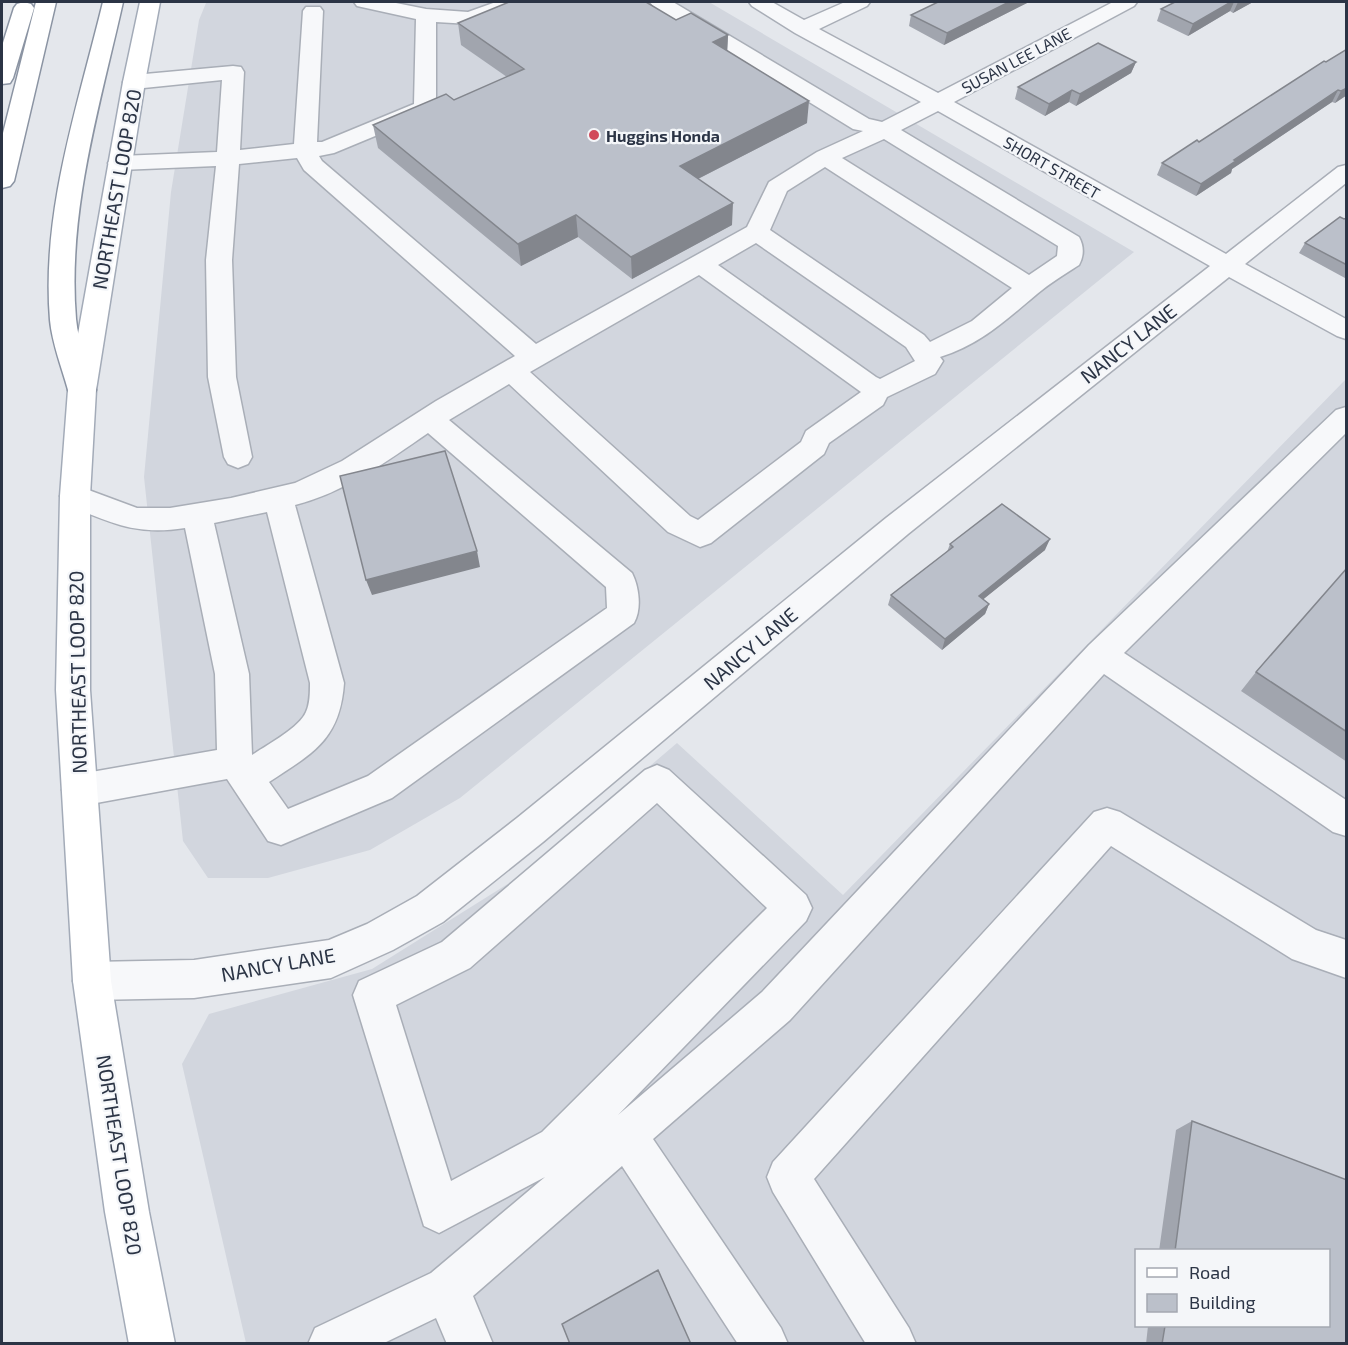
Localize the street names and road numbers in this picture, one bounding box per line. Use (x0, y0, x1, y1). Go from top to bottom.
street label: SUSAN LEE LANE (958, 23, 1074, 97)
street label: NORTHEAST LOOP 820 (87, 87, 145, 291)
street label: SHORT STREET (1001, 132, 1103, 202)
street label: NANCY LANE (1075, 298, 1181, 388)
street label: NORTHEAST LOOP 820 (63, 570, 91, 774)
street label: NANCY LANE (698, 602, 802, 694)
street label: NANCY LANE (219, 942, 337, 986)
street label: NORTHEAST LOOP 820 (92, 1053, 148, 1257)

